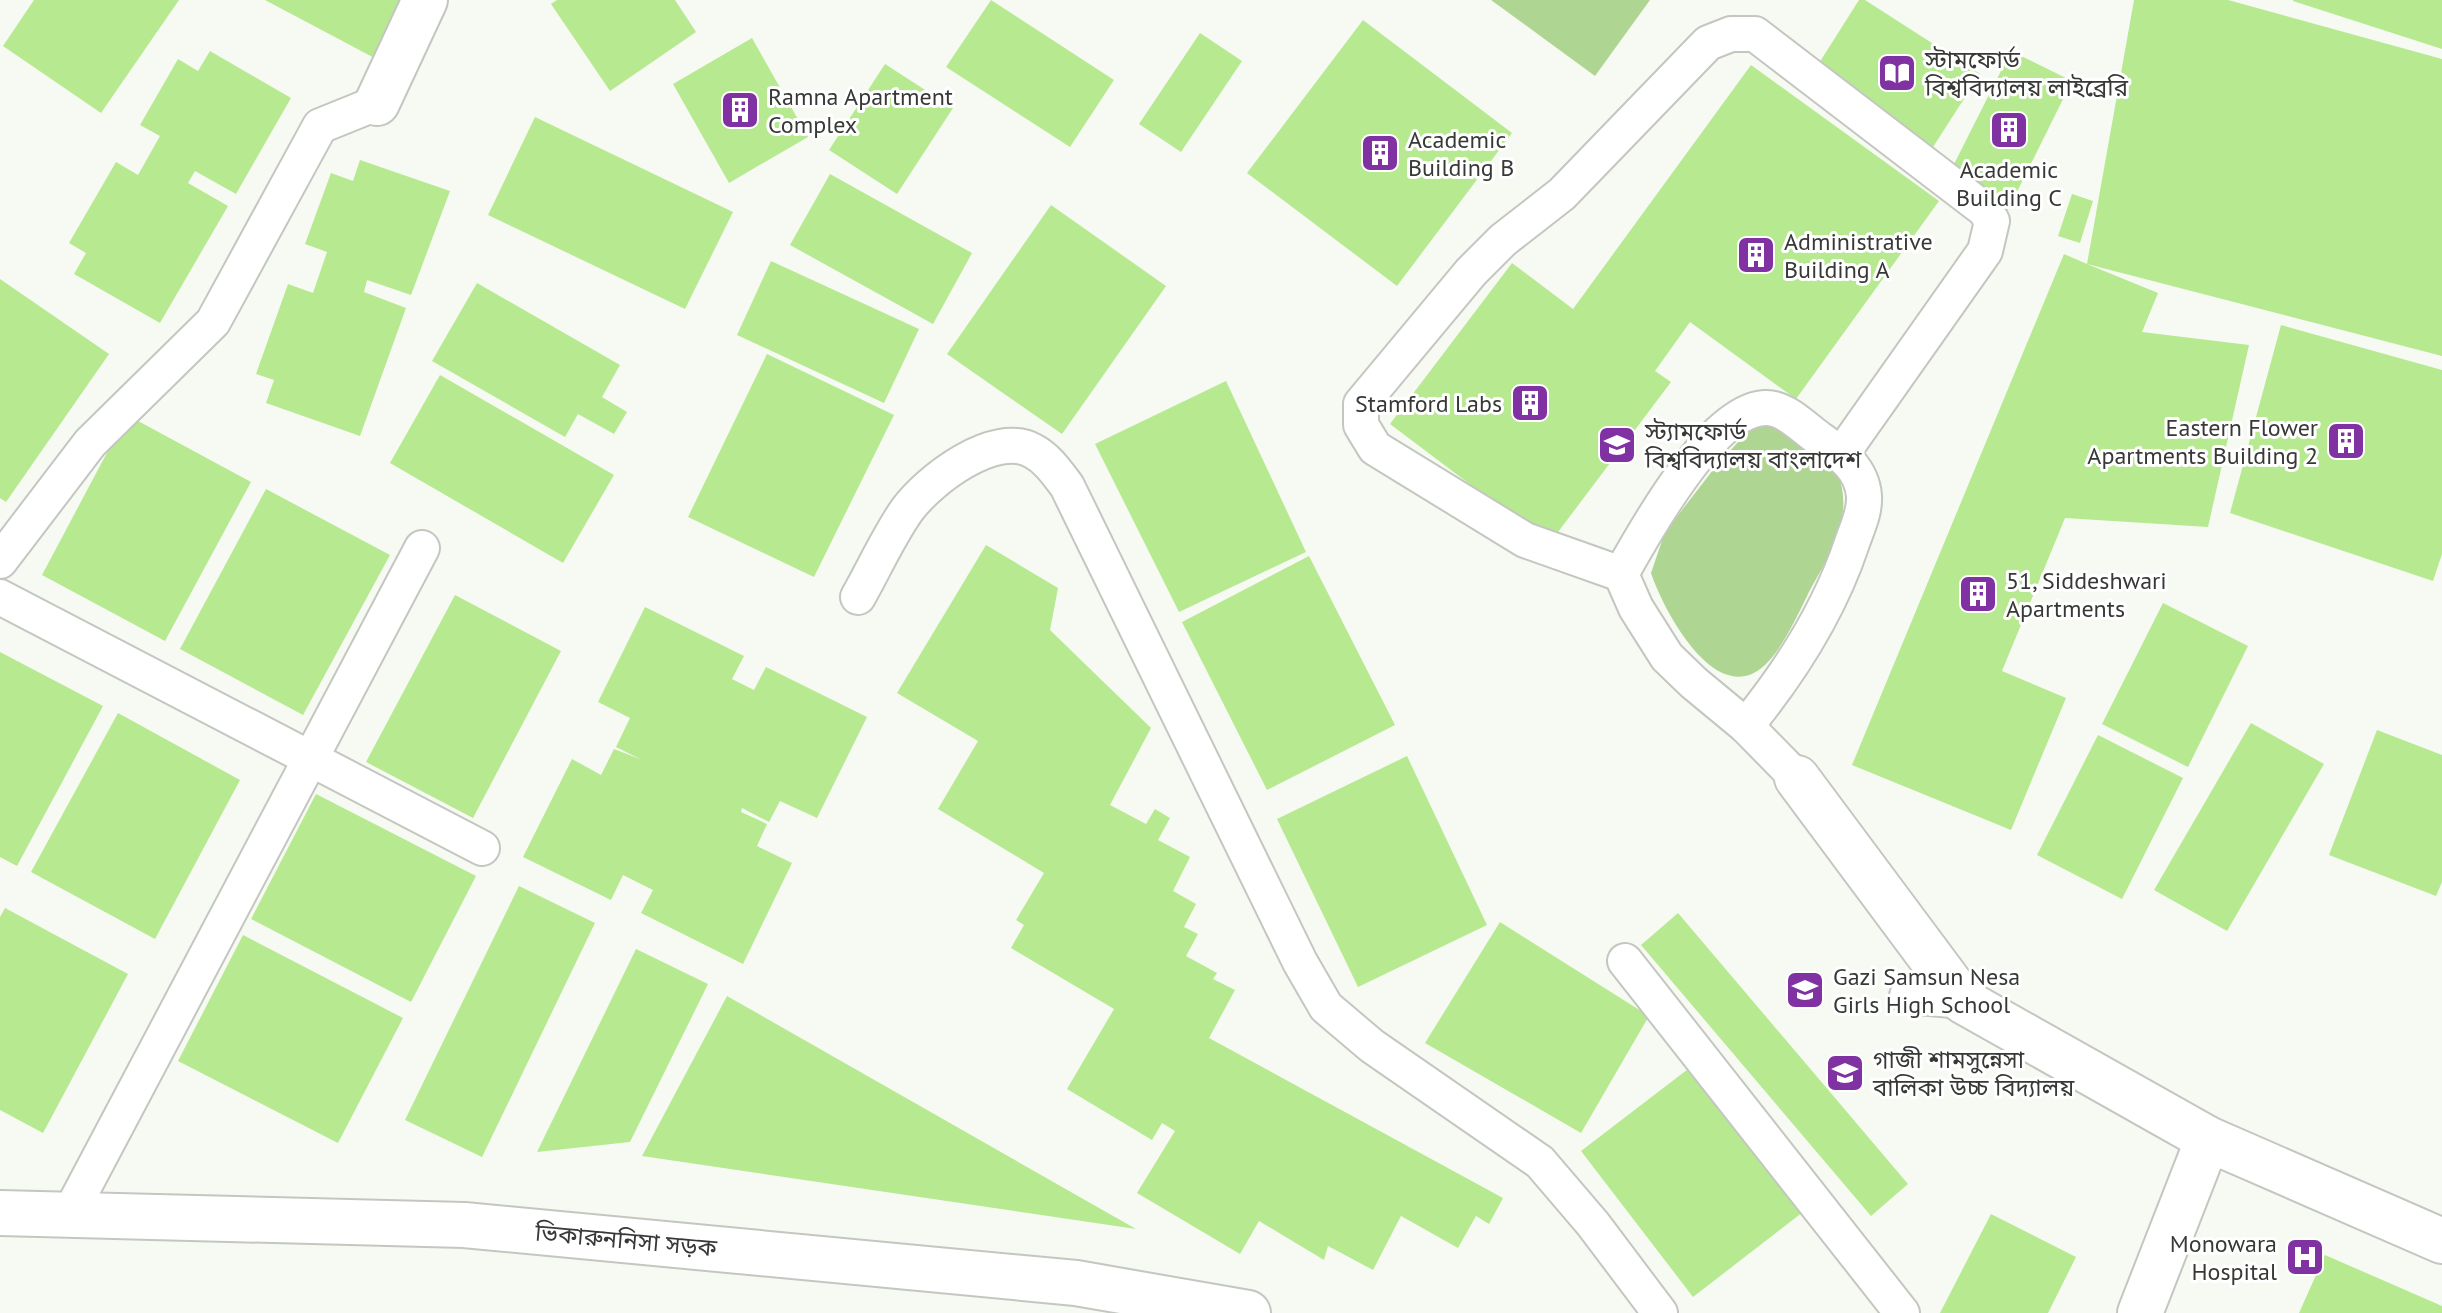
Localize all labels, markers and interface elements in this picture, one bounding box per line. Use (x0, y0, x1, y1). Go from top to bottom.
place label: স্টামফোর্ড বিশ্ববিদ্যালয় লাইব্রেরি (1924, 44, 2129, 103)
library icon: স্টামফোর্ড বিশ্ববিদ্যালয় লাইব্রেরি (1876, 52, 1918, 94)
place label: Ramna Apartment Complex (768, 81, 953, 140)
building icon: Ramna Apartment Complex (719, 89, 761, 131)
building icon: Academic Building C (1988, 109, 2030, 151)
place label: Academic Building B (1408, 124, 1514, 183)
building icon: Academic Building B (1359, 132, 1401, 174)
place label: Academic Building C (1956, 154, 2062, 213)
place label: Administrative Building A (1784, 226, 1933, 285)
building icon: Administrative Building A (1735, 234, 1777, 276)
building icon: Stamford Labs (1509, 382, 1551, 424)
place label: Stamford Labs (1355, 388, 1502, 419)
place label: Eastern Flower Apartments Building 2 (2087, 412, 2318, 471)
place label: স্ট্যামফোর্ড বিশ্ববিদ্যালয় বাংলাদেশ (1644, 416, 1862, 475)
building icon: Eastern Flower Apartments Building 2 (2325, 420, 2367, 462)
school or university icon: স্ট্যামফোর্ড বিশ্ববিদ্যালয় বাংলাদেশ (1596, 424, 1638, 466)
place label: 51, Siddeshwari Apartments (2006, 565, 2167, 624)
building icon: 51, Siddeshwari Apartments (1957, 573, 1999, 615)
place label: Gazi Samsun Nesa Girls High School (1833, 961, 2020, 1020)
school or university icon: Gazi Samsun Nesa Girls High School (1784, 969, 1826, 1011)
place label: গাজী শামসুন্নেসা বালিকা উচ্চ বিদ্যালয় (1872, 1044, 2075, 1103)
school or university icon: গাজী শামসুন্নেসা বালিকা উচ্চ বিদ্যালয় (1824, 1052, 1866, 1094)
street label: ভিকারুননিসা সড়ক (533, 1217, 719, 1263)
place label: Monowara Hospital (2170, 1228, 2277, 1287)
hospital icon: Monowara Hospital (2284, 1236, 2326, 1278)

